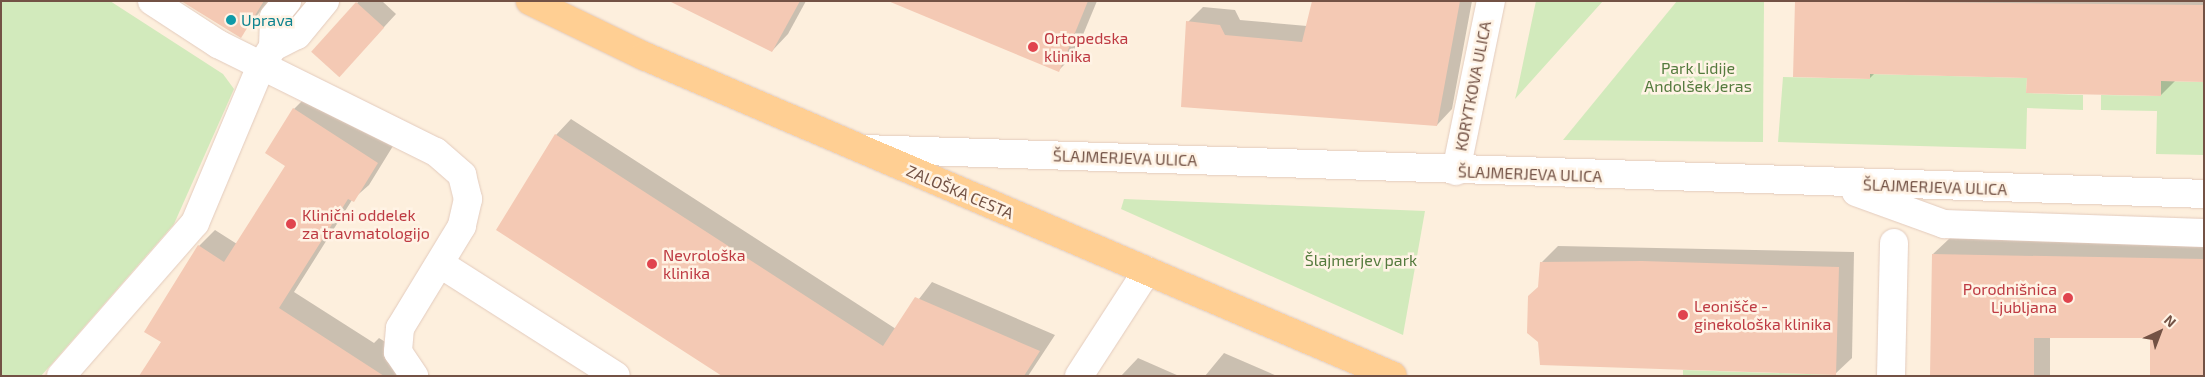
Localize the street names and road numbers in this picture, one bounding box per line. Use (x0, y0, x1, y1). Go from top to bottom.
street label: KORYTKOVA ULICA (1451, 19, 1495, 153)
street label: ŠLAJMERJEVA ULICA (1052, 146, 1198, 170)
street label: ZALOŠKA CESTA (903, 161, 1017, 223)
street label: ŠLAJMERJEVA ULICA (1457, 162, 1603, 186)
street label: ŠLAJMERJEVA ULICA (1862, 175, 2008, 199)

